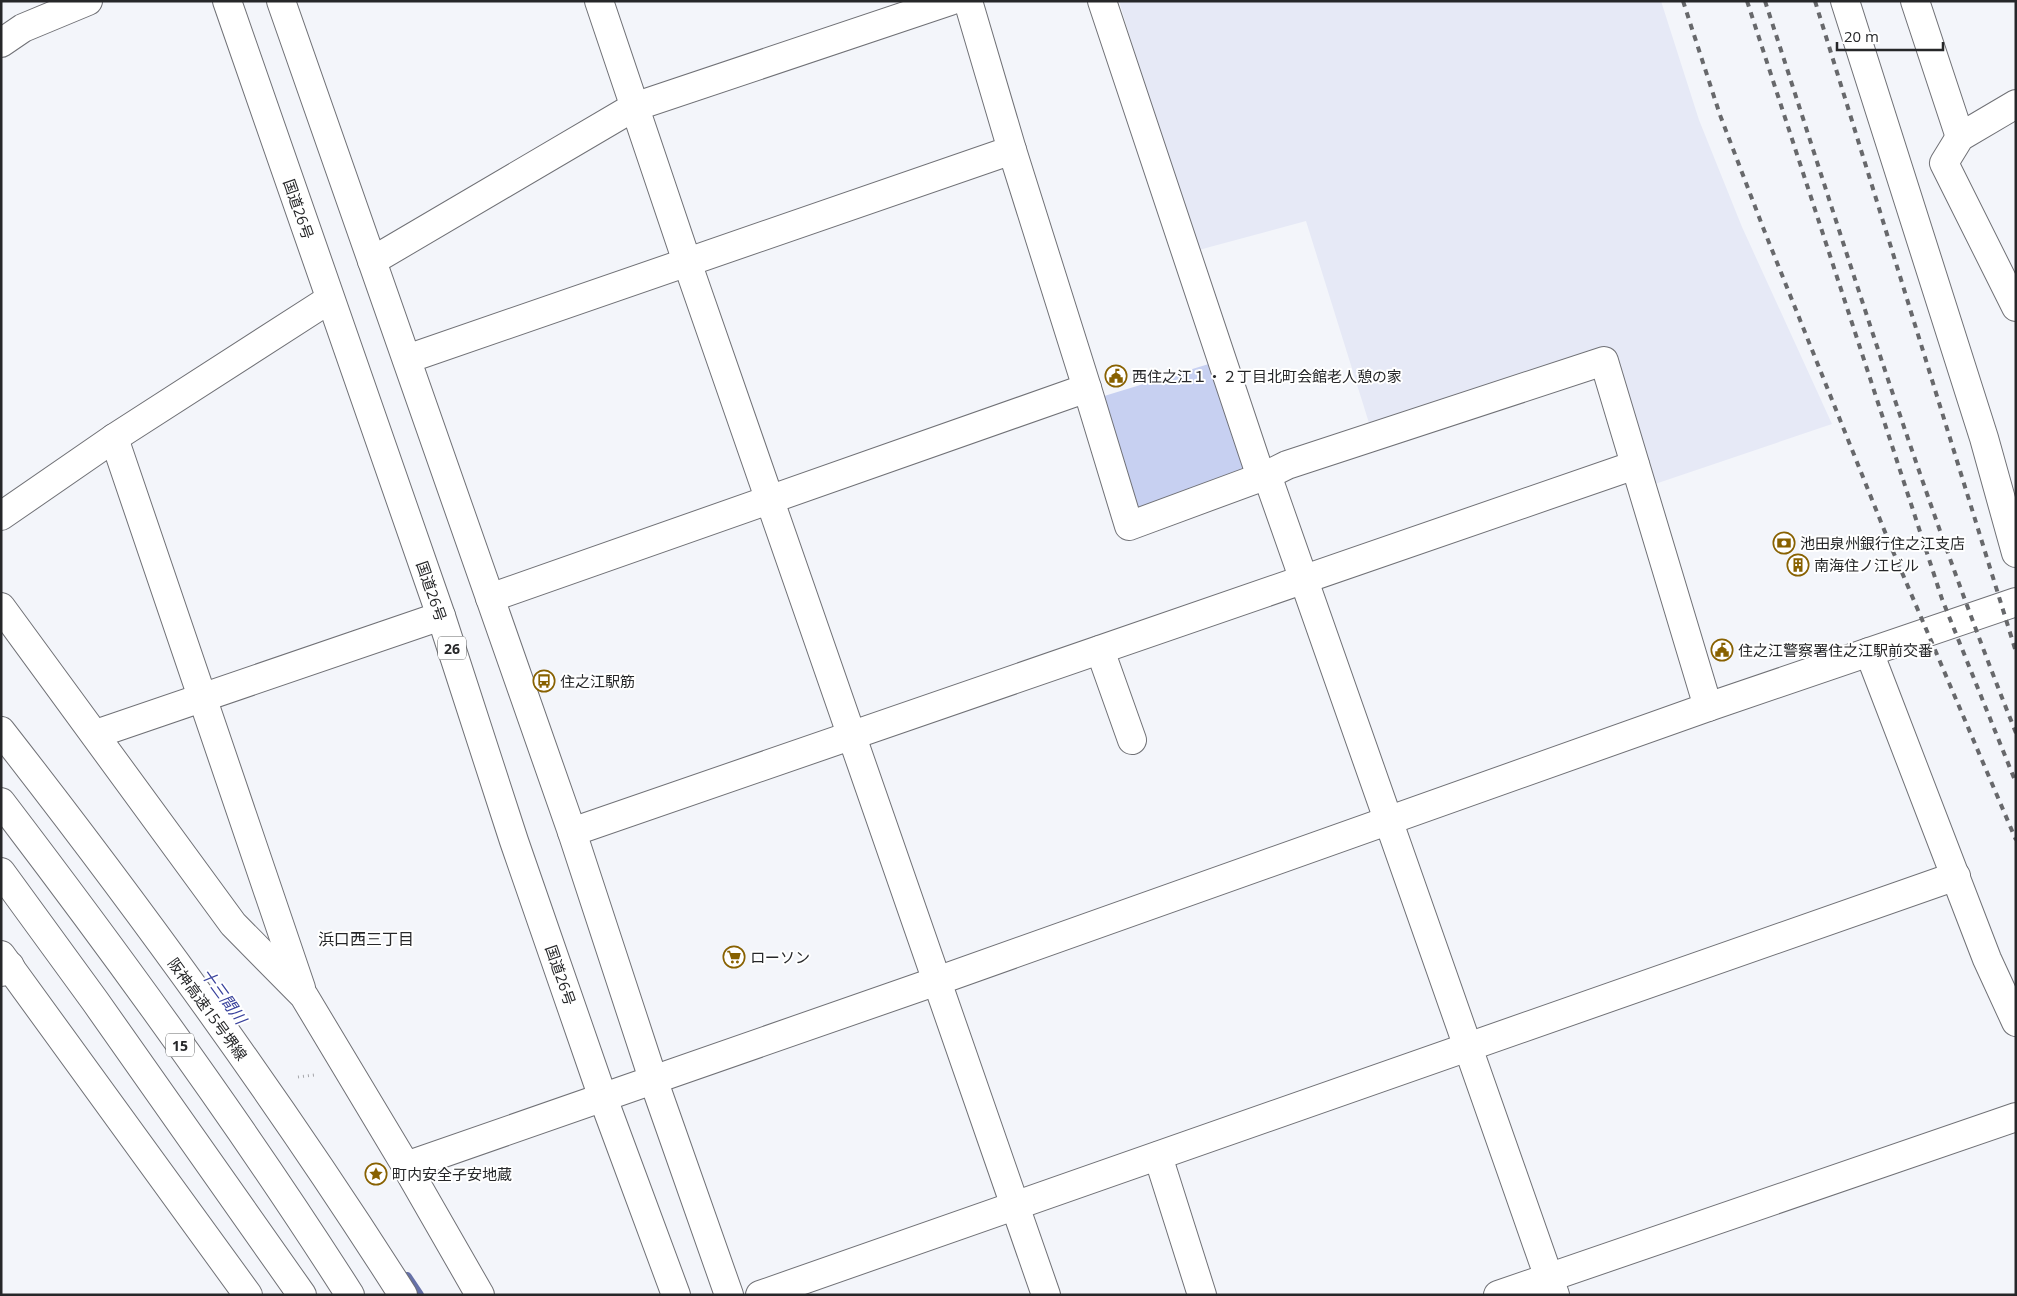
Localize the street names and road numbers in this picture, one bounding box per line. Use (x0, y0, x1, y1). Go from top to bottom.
street label: 国道26号 (279, 176, 319, 242)
street label: 国道26号 (412, 558, 452, 624)
road number: 26 (438, 636, 466, 660)
street label: 国道26号 (541, 942, 581, 1008)
street label: 阪神高速15号堺線 (165, 954, 251, 1064)
road number: 15 (166, 1034, 194, 1056)

